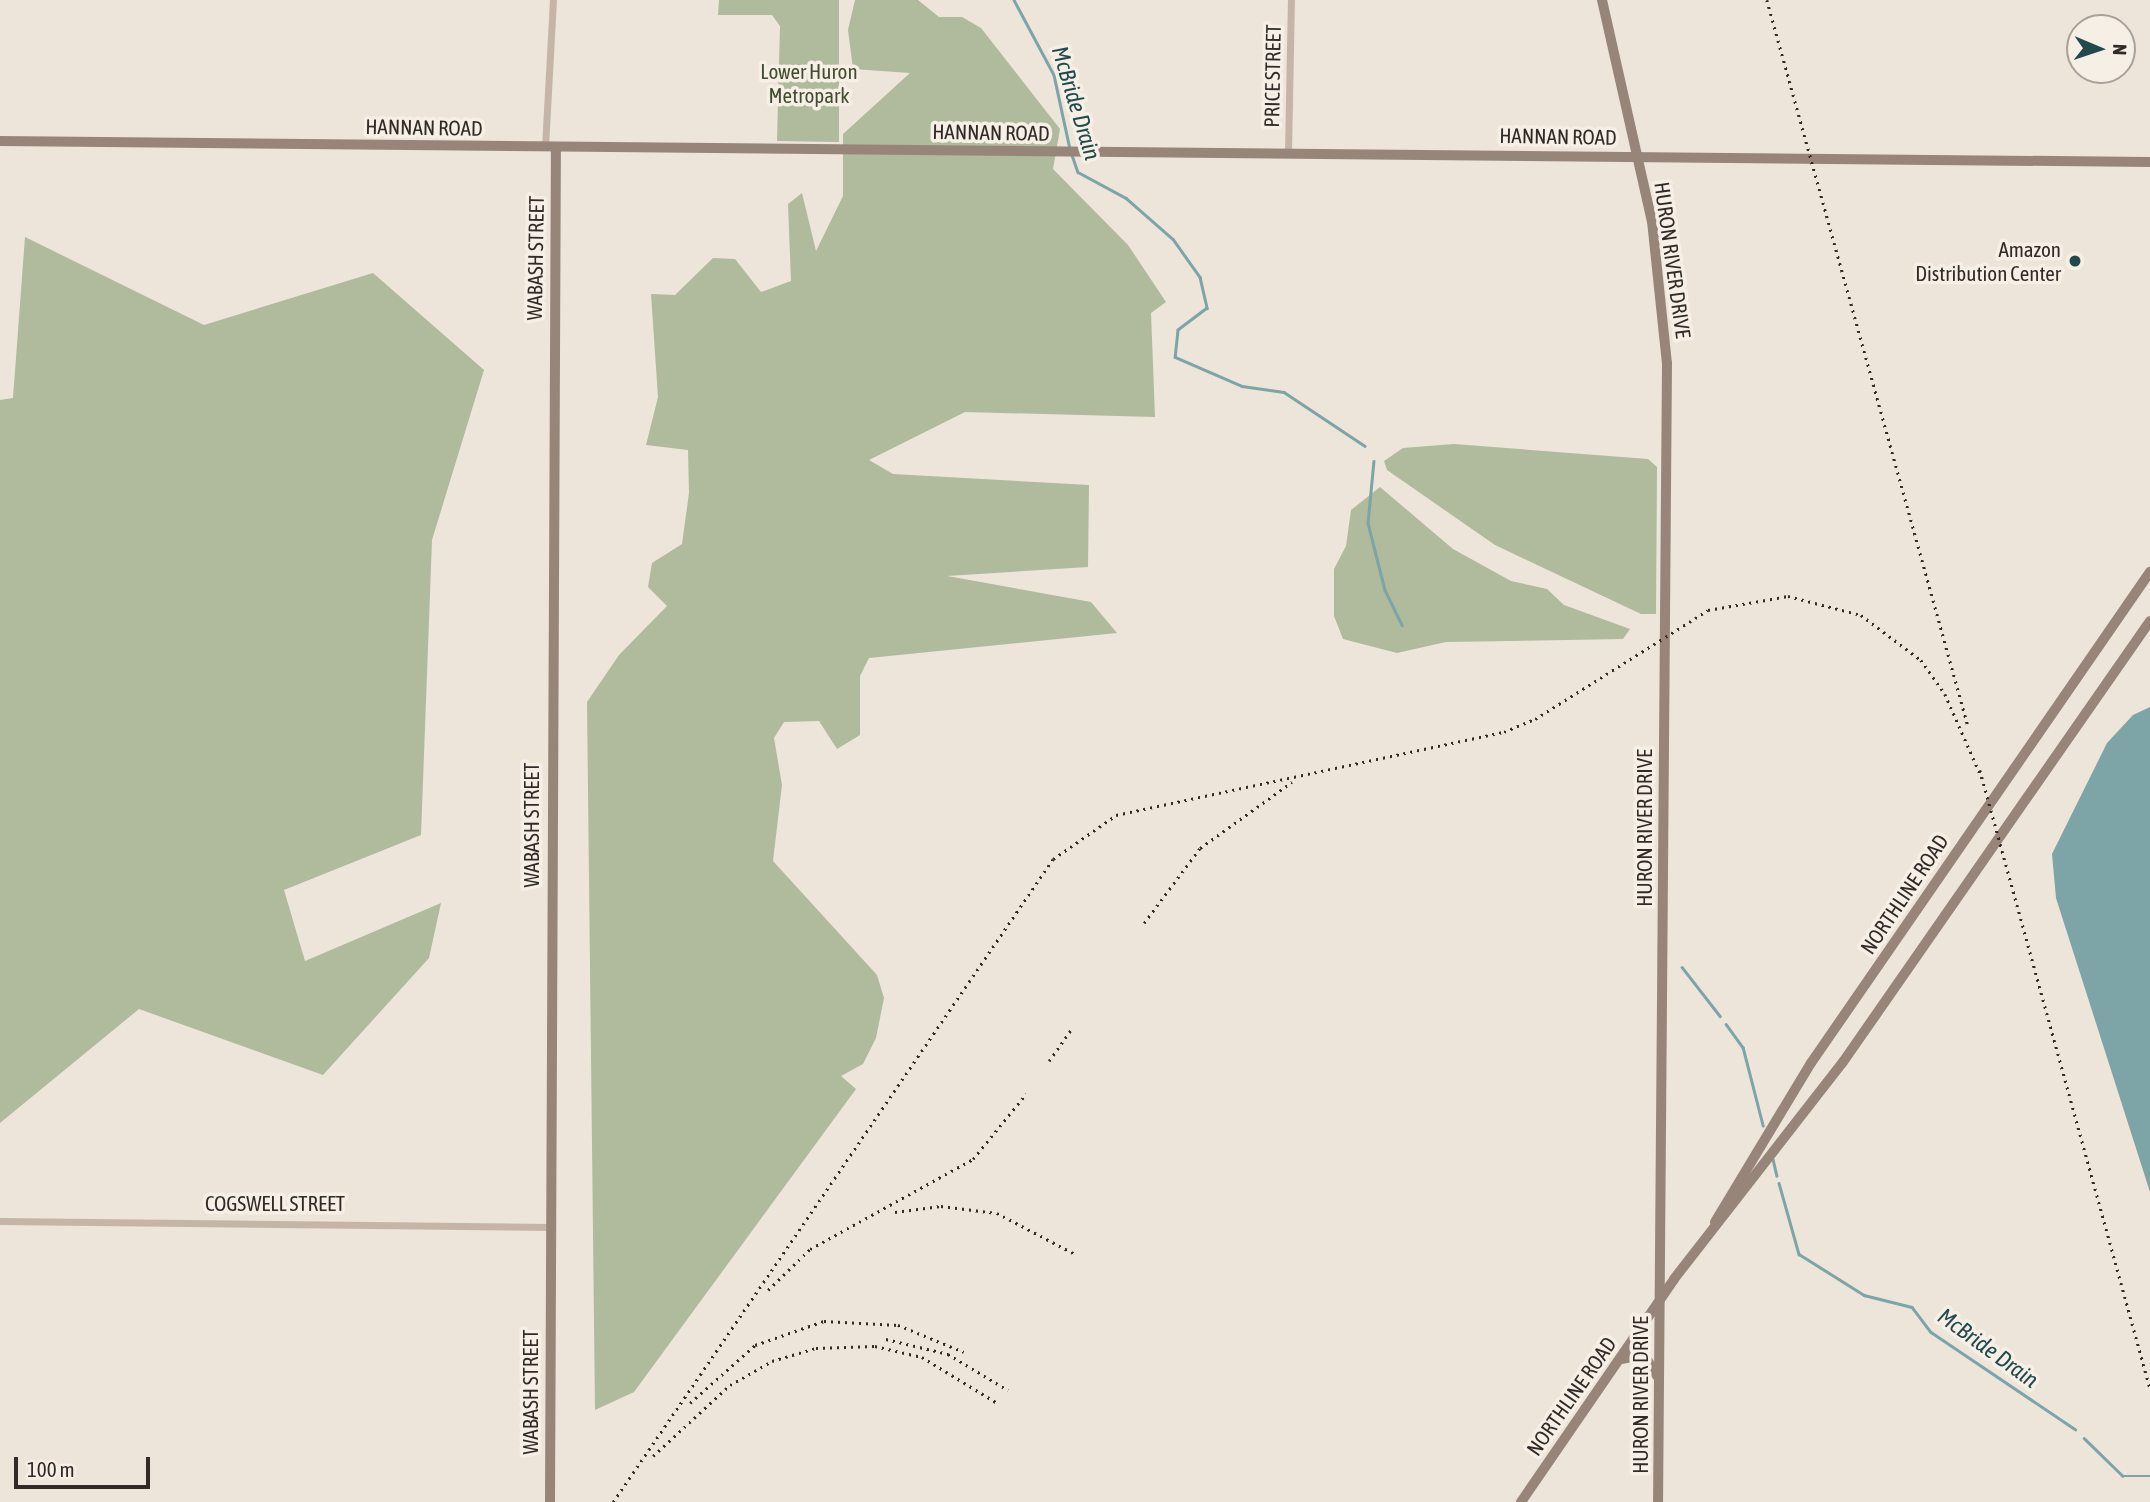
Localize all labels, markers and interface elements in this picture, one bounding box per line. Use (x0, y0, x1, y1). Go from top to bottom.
north arrow (2066, 14, 2136, 84)
street label: PRICE STREET (1259, 24, 1285, 128)
water label: McBride Drain (1046, 43, 1106, 163)
text: N (2109, 44, 2131, 56)
park label: Lower Huron Metropark (760, 58, 858, 108)
street label: HANNAN ROAD (365, 113, 483, 141)
street label: HANNAN ROAD (932, 118, 1050, 146)
street label: HANNAN ROAD (1499, 122, 1617, 150)
street label: HURON RIVER DRIVE (1650, 180, 1696, 340)
street label: WABASH STREET (521, 195, 549, 321)
place label: Amazon Distribution Center (1915, 236, 2061, 286)
marker: Amazon Distribution Center (2067, 253, 2083, 269)
street label: HURON RIVER DRIVE (1631, 749, 1657, 907)
street label: WABASH STREET (518, 763, 544, 887)
street label: NORTHLINE ROAD (1855, 829, 1953, 959)
street label: COGSWELL STREET (205, 1190, 345, 1216)
water label: McBride Drain (1932, 1302, 2044, 1394)
street label: HURON RIVER DRIVE (1627, 1316, 1653, 1474)
street label: WABASH STREET (517, 1330, 543, 1454)
street label: NORTHLINE ROAD (1521, 1332, 1621, 1460)
scale bar (18, 1442, 154, 1486)
text: 100 m (27, 1457, 75, 1481)

